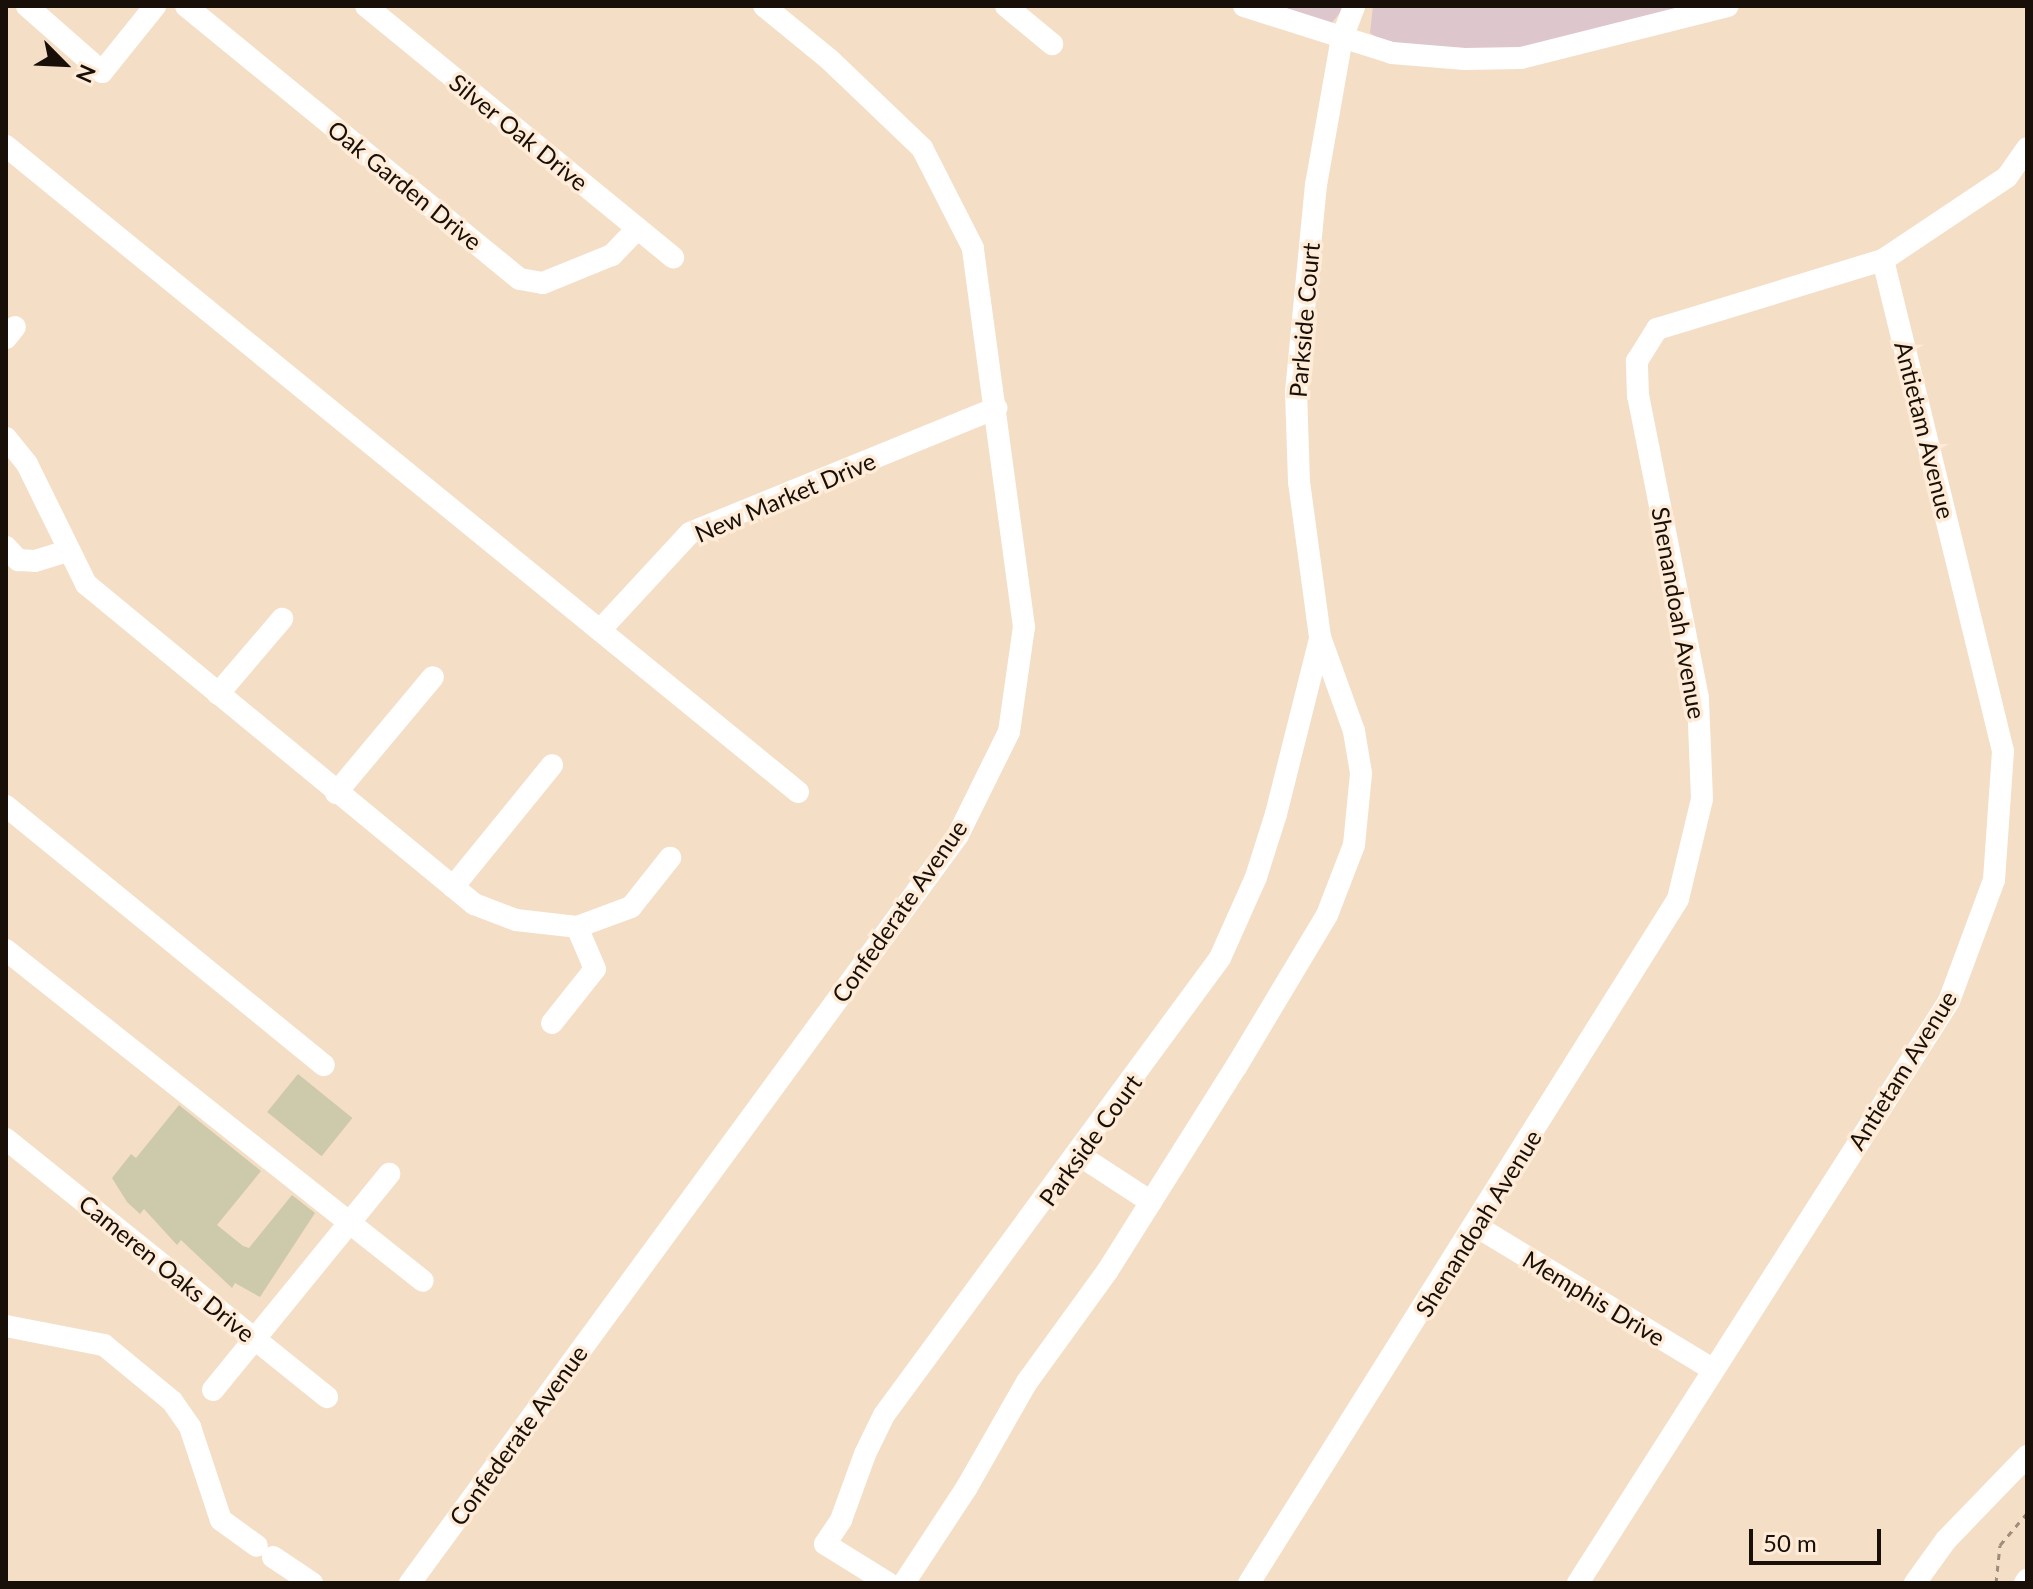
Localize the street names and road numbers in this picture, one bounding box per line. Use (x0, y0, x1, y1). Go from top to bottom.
street label: Silver Oak Drive (444, 67, 594, 197)
street label: Oak Garden Drive (322, 114, 488, 256)
street label: Parkside Court (1283, 241, 1325, 399)
street label: Antietam Avenue (1889, 338, 1961, 522)
street label: New Market Drive (690, 446, 880, 548)
street label: Shenandoah Avenue (1646, 504, 1712, 722)
street label: Confederate Avenue (825, 814, 973, 1008)
street label: Antietam Avenue (1841, 985, 1963, 1155)
street label: Parkside Court (1033, 1069, 1147, 1211)
street label: Shenandoah Avenue (1409, 1124, 1547, 1322)
street label: Cameren Oaks Drive (73, 1188, 261, 1348)
street label: Memphis Drive (1518, 1244, 1670, 1352)
street label: Confederate Avenue (443, 1339, 593, 1531)

